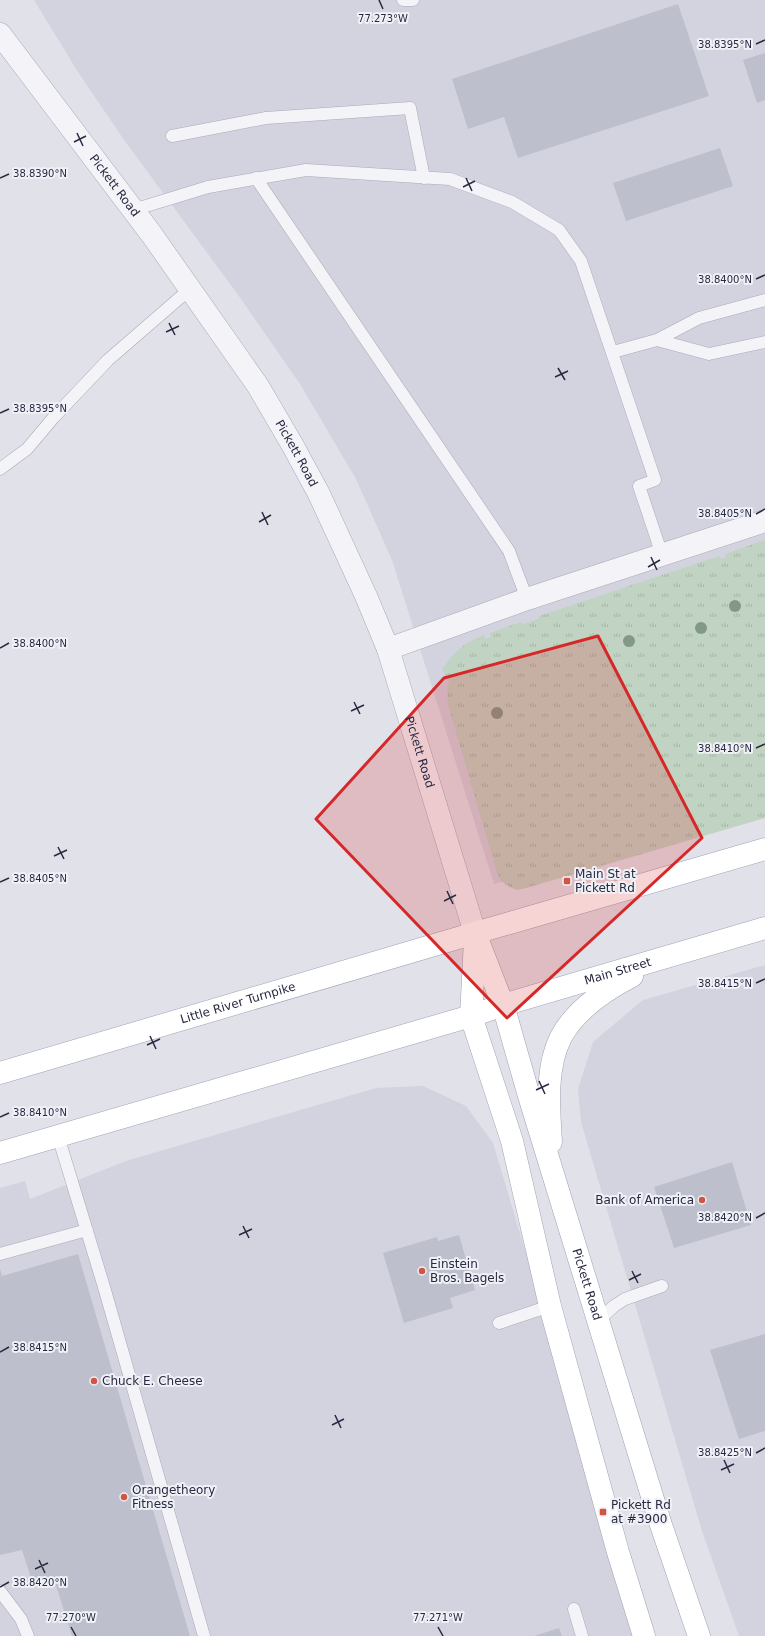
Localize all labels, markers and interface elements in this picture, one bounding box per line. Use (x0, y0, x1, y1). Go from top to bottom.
text: 77.273°W (358, 13, 408, 24)
text: 38.8395°N (698, 39, 752, 50)
street label: Pickett Road (87, 152, 143, 219)
text: 38.8390°N (13, 168, 67, 179)
text: 38.8400°N (698, 274, 752, 285)
text: 38.8395°N (13, 403, 67, 414)
street label: Pickett Road (272, 417, 321, 489)
text: 38.8405°N (698, 508, 752, 519)
text: 38.8400°N (13, 638, 67, 649)
street label: Pickett Road (402, 714, 437, 790)
text: 38.8410°N (698, 743, 752, 754)
place label: Main St at Pickett Rd (575, 867, 636, 895)
text: 38.8405°N (13, 873, 67, 884)
marker: Main St at Pickett Rd (562, 876, 572, 886)
street label: Main Street (583, 955, 653, 988)
text: 38.8415°N (698, 978, 752, 989)
street label: Little River Turnpike (179, 979, 297, 1026)
text: 38.8410°N (13, 1107, 67, 1118)
place label: Bank of America (595, 1193, 694, 1207)
marker: Bank of America (697, 1195, 707, 1205)
text: 38.8420°N (698, 1212, 752, 1223)
street label: Pickett Road (569, 1247, 605, 1322)
place label: Einstein Bros. Bagels (430, 1257, 504, 1285)
marker: Einstein Bros. Bagels (417, 1266, 427, 1276)
text: 38.8415°N (13, 1342, 67, 1353)
place label: Chuck E. Cheese (102, 1374, 203, 1388)
marker: Chuck E. Cheese (89, 1376, 99, 1386)
text: 38.8425°N (698, 1447, 752, 1458)
place label: Orangetheory Fitness (132, 1483, 215, 1511)
marker: Orangetheory Fitness (119, 1492, 129, 1502)
place label: Pickett Rd at #3900 (611, 1498, 671, 1526)
marker: Pickett Rd at #3900 (598, 1507, 608, 1517)
text: 38.8420°N (13, 1577, 67, 1588)
text: 77.270°W (46, 1612, 96, 1623)
text: 77.271°W (413, 1612, 463, 1623)

